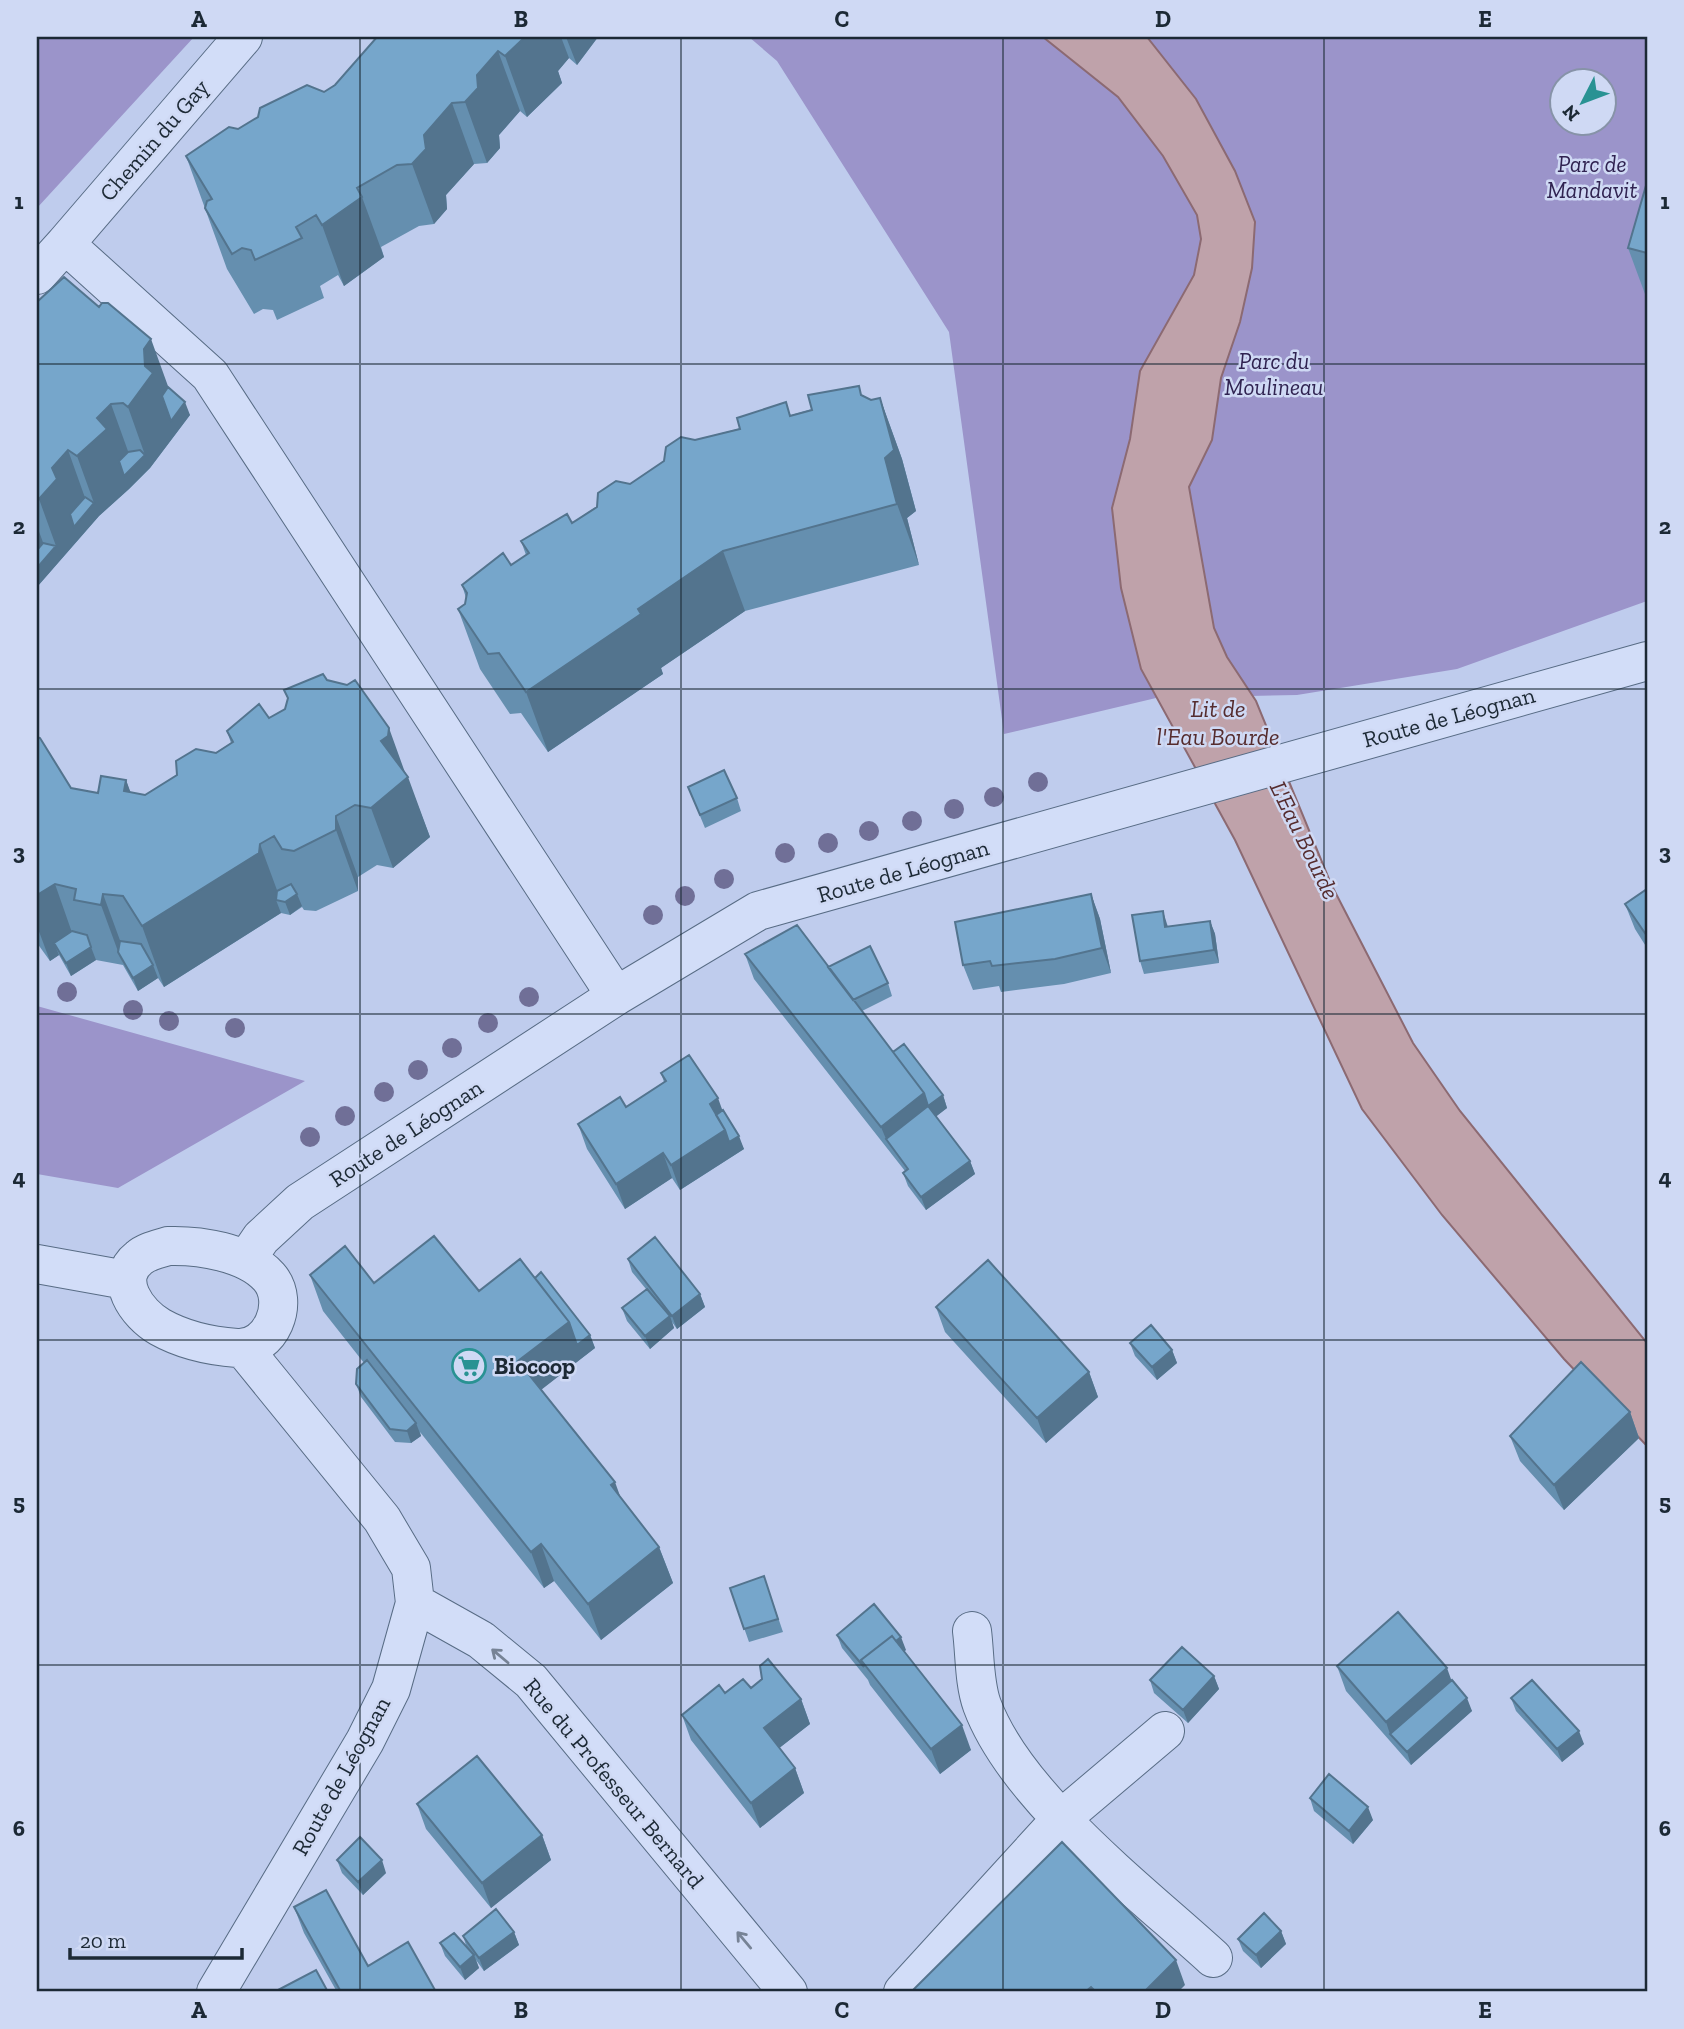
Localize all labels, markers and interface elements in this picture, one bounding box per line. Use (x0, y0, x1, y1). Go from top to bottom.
text: A (191, 5, 207, 33)
text: B (514, 5, 528, 33)
text: C (835, 5, 849, 33)
text: D (1155, 5, 1171, 33)
text: E (1478, 5, 1492, 33)
north arrow (1548, 66, 1618, 136)
street label: Chemin du Gay (93, 73, 215, 207)
text: N (1557, 100, 1584, 126)
park label: Parc de Mandavit (1547, 150, 1637, 204)
text: 1 (14, 187, 24, 215)
text: 1 (1660, 187, 1670, 215)
park label: Parc du Moulineau (1224, 347, 1324, 401)
text: 2 (13, 512, 25, 540)
text: 2 (1659, 512, 1671, 540)
street label: Route de Léognan (1360, 681, 1538, 753)
water label: Lit de l'Eau Bourde (1157, 694, 1280, 751)
water label: L'Eau Bourde (1264, 776, 1346, 904)
street label: Route de Léognan (814, 833, 992, 909)
text: 3 (13, 838, 25, 866)
text: 3 (1659, 838, 1671, 866)
street label: Route de Léognan (324, 1073, 488, 1193)
text: 4 (12, 1163, 26, 1191)
text: 4 (1658, 1163, 1672, 1191)
supermarket icon: Biocoop (450, 1347, 488, 1385)
place label: Biocoop (494, 1352, 575, 1380)
text: 5 (13, 1488, 25, 1516)
text: 5 (1659, 1488, 1671, 1516)
one-way arrow (492, 1648, 510, 1664)
street label: Rue du Professeur Bernard (518, 1672, 710, 1894)
street label: Route de Léognan (286, 1692, 396, 1860)
text: 6 (13, 1814, 25, 1842)
text: 6 (1659, 1814, 1671, 1842)
scale bar (70, 1917, 242, 1961)
text: 20 m (80, 1928, 126, 1953)
one-way arrow (736, 1931, 752, 1949)
text: A (191, 1996, 207, 2024)
text: B (514, 1996, 528, 2024)
text: C (835, 1996, 849, 2024)
text: D (1155, 1996, 1171, 2024)
text: E (1478, 1996, 1492, 2024)

